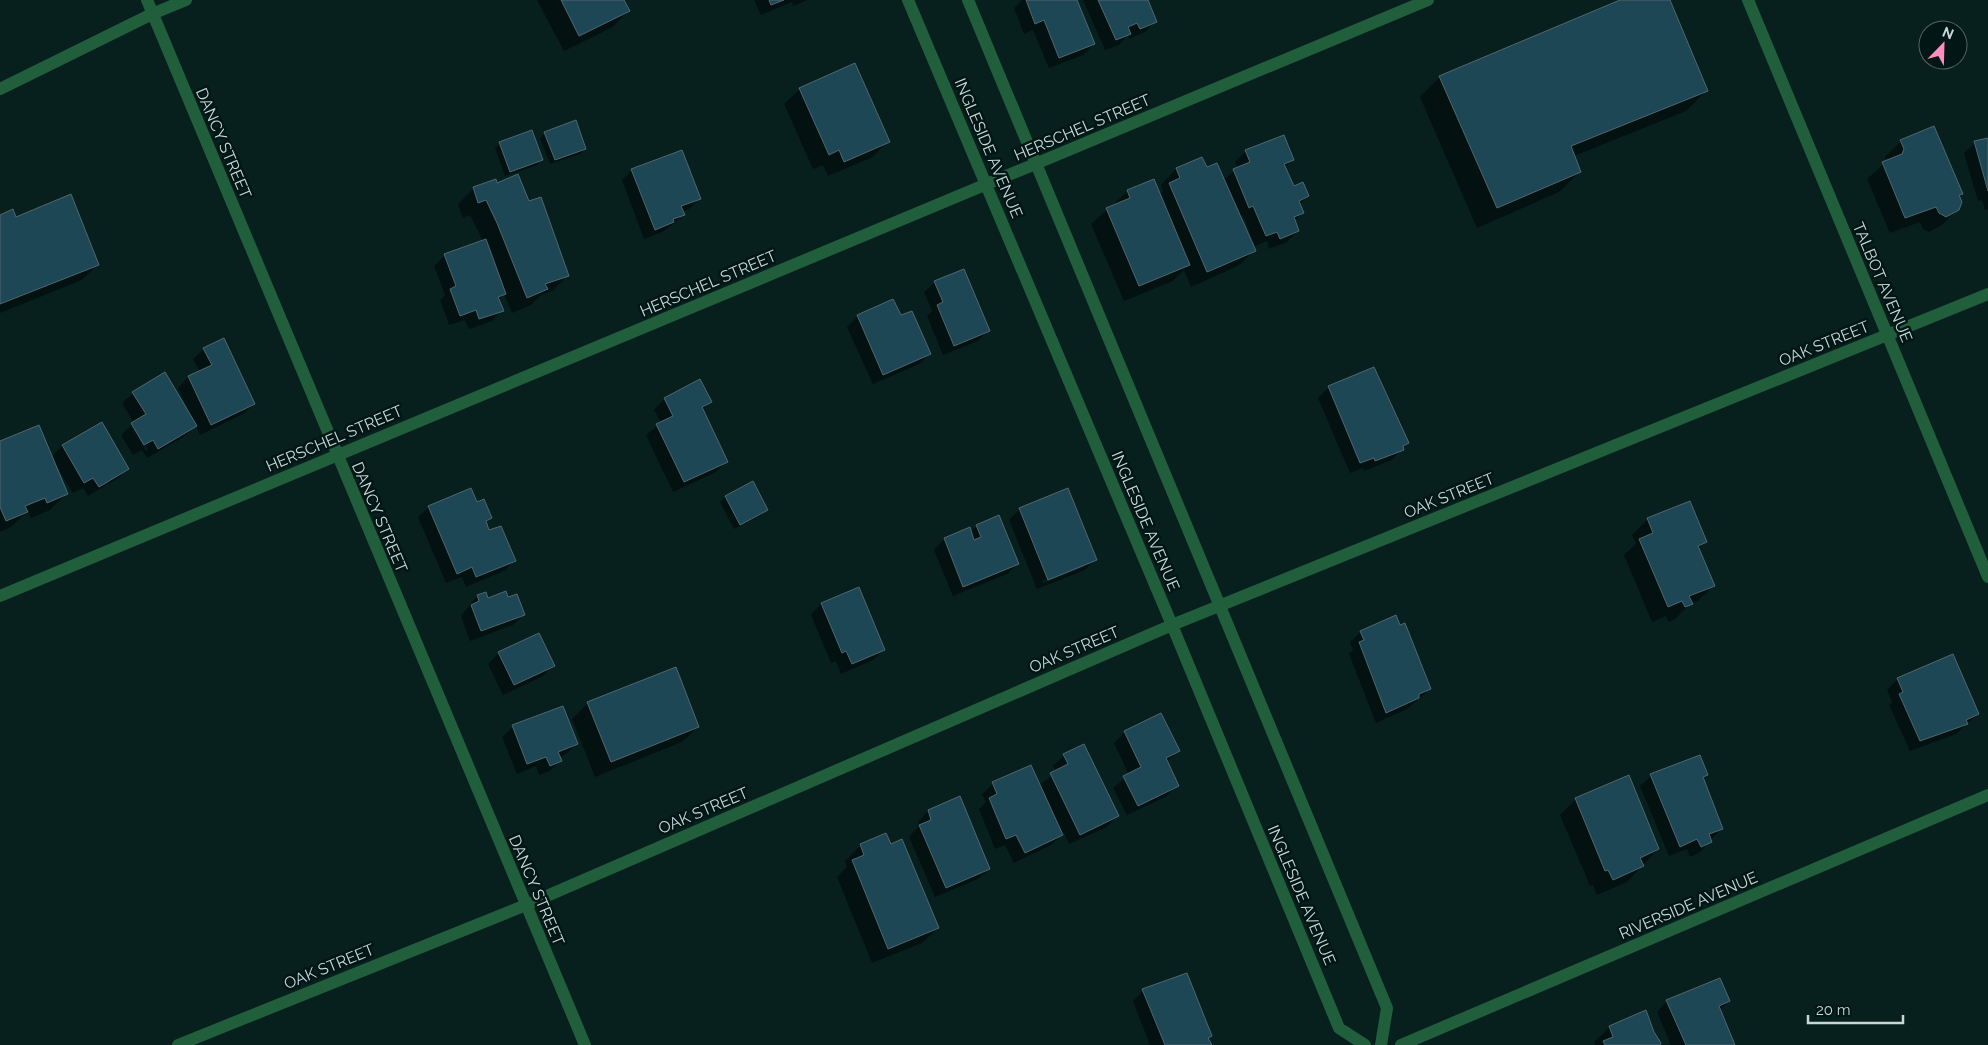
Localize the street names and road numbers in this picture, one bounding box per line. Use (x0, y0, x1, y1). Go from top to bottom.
street label: INGLESIDE AVENUE (951, 75, 1027, 221)
street label: DANCY STREET (192, 85, 255, 201)
street label: HERSCHEL STREET (1011, 90, 1153, 165)
street label: TALBOT AVENUE (1849, 219, 1917, 345)
street label: HERSCHEL STREET (637, 246, 779, 321)
street label: OAK STREET (1776, 317, 1872, 370)
street label: HERSCHEL STREET (263, 401, 405, 476)
street label: INGLESIDE AVENUE (1108, 448, 1184, 594)
street label: DANCY STREET (348, 459, 411, 575)
street label: OAK STREET (1401, 469, 1497, 522)
street label: OAK STREET (1026, 622, 1122, 677)
street label: OAK STREET (655, 783, 751, 838)
street label: INGLESIDE AVENUE (1264, 822, 1340, 968)
street label: DANCY STREET (505, 832, 568, 948)
street label: RIVERSIDE AVENUE (1616, 868, 1761, 943)
street label: OAK STREET (281, 940, 377, 993)

